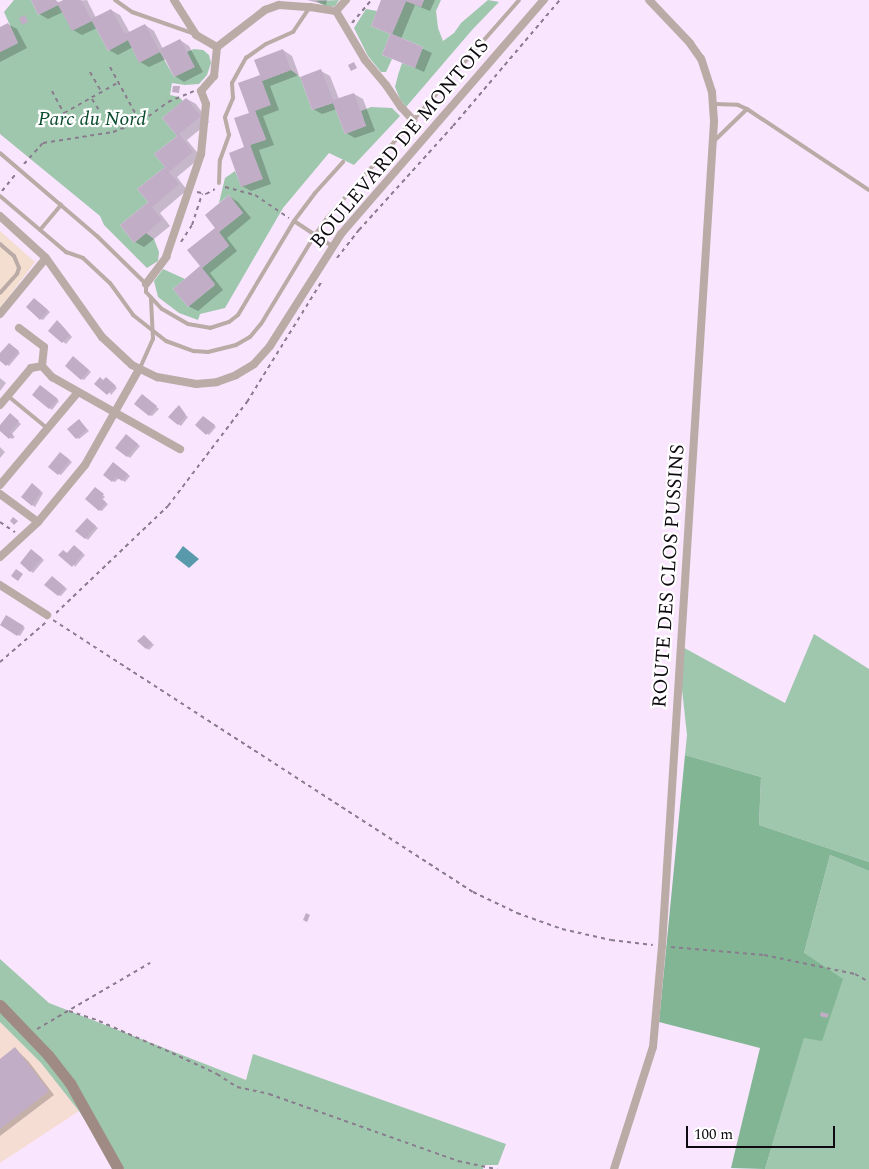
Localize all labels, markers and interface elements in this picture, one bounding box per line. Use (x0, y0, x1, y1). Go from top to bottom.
street label: BOULEVARD DE MONTOIS (306, 35, 494, 253)
park label: Parc du Nord (38, 107, 146, 131)
street label: ROUTE DES CLOS PUSSINS (648, 443, 690, 709)
scale bar (689, 1116, 838, 1148)
text: 100 m (694, 1123, 733, 1146)

